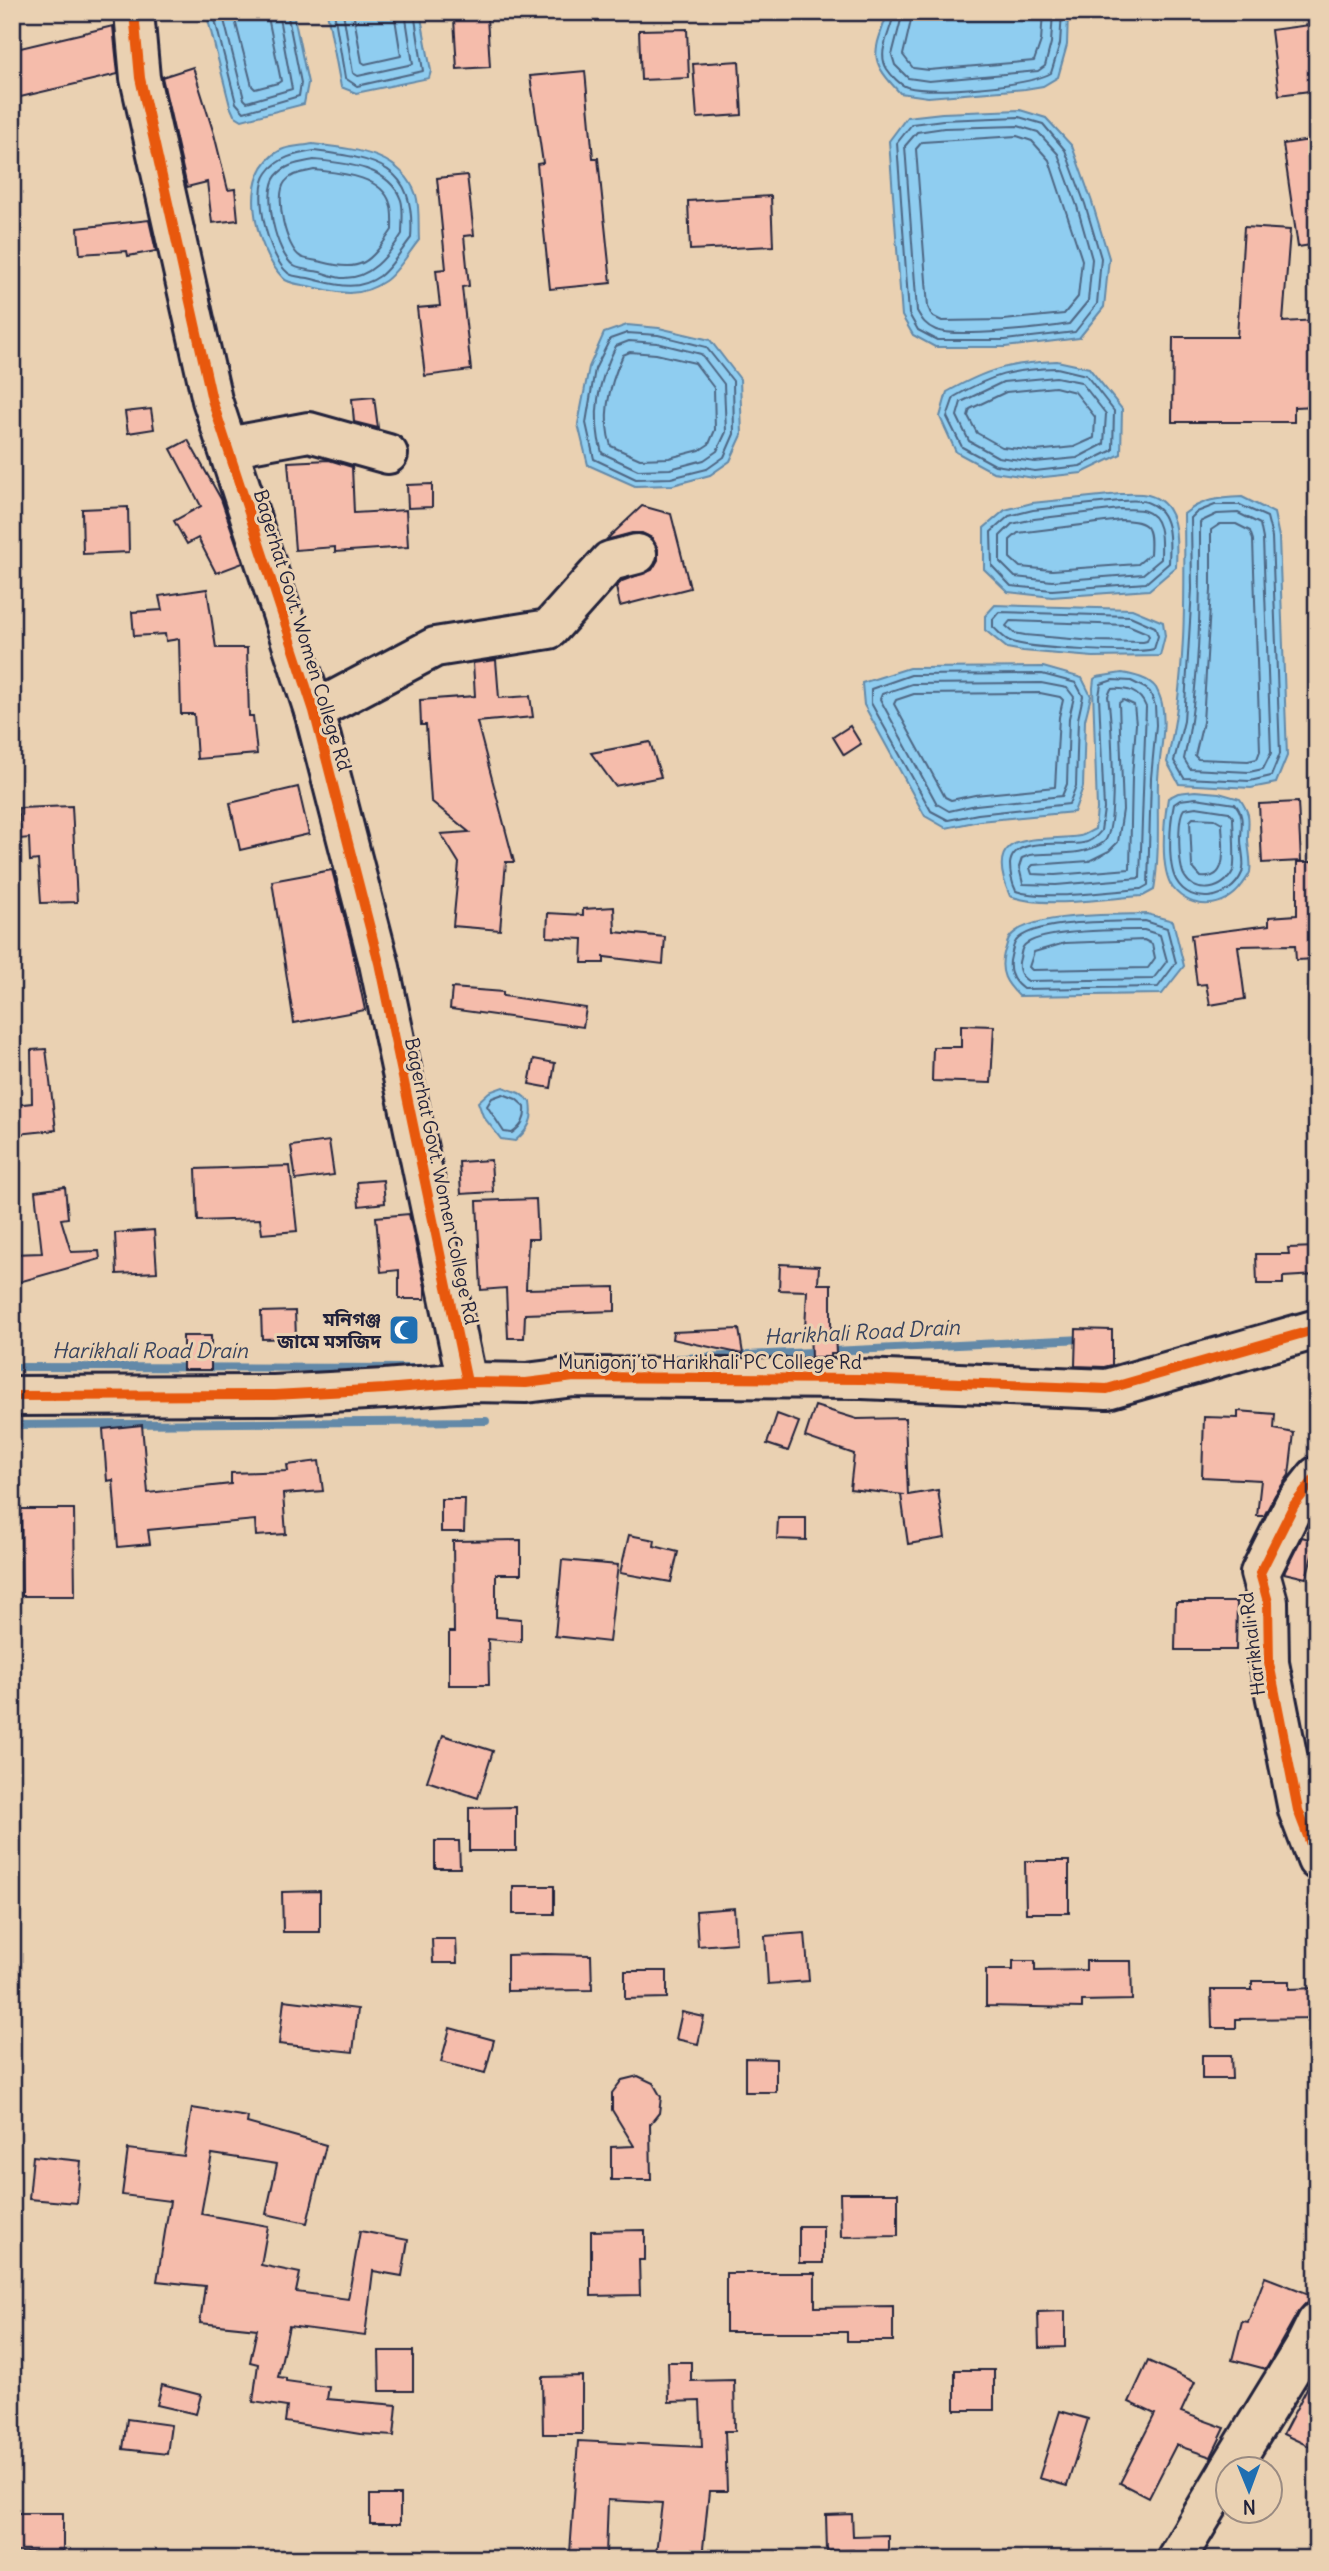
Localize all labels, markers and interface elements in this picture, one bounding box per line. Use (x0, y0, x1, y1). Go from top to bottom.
street label: Bagerhat Govt. Women College Rd (249, 486, 357, 774)
street label: Bagerhat Govt. Women College Rd (400, 1035, 484, 1327)
place label: মনিগঞ্জ জামে মসজিদ (276, 1307, 381, 1353)
mosque icon: মনিগঞ্জ জামে মসজিদ (387, 1313, 421, 1347)
water label: Harikhali Road Drain (763, 1313, 961, 1351)
water label: Harikhali Road Drain (52, 1337, 249, 1364)
street label: Munigonj to Harikhali PC College Rd (558, 1350, 862, 1374)
street label: Harikhali Rd (1234, 1591, 1270, 1697)
north arrow (1214, 2456, 1284, 2526)
text: N (1243, 2495, 1256, 2519)

